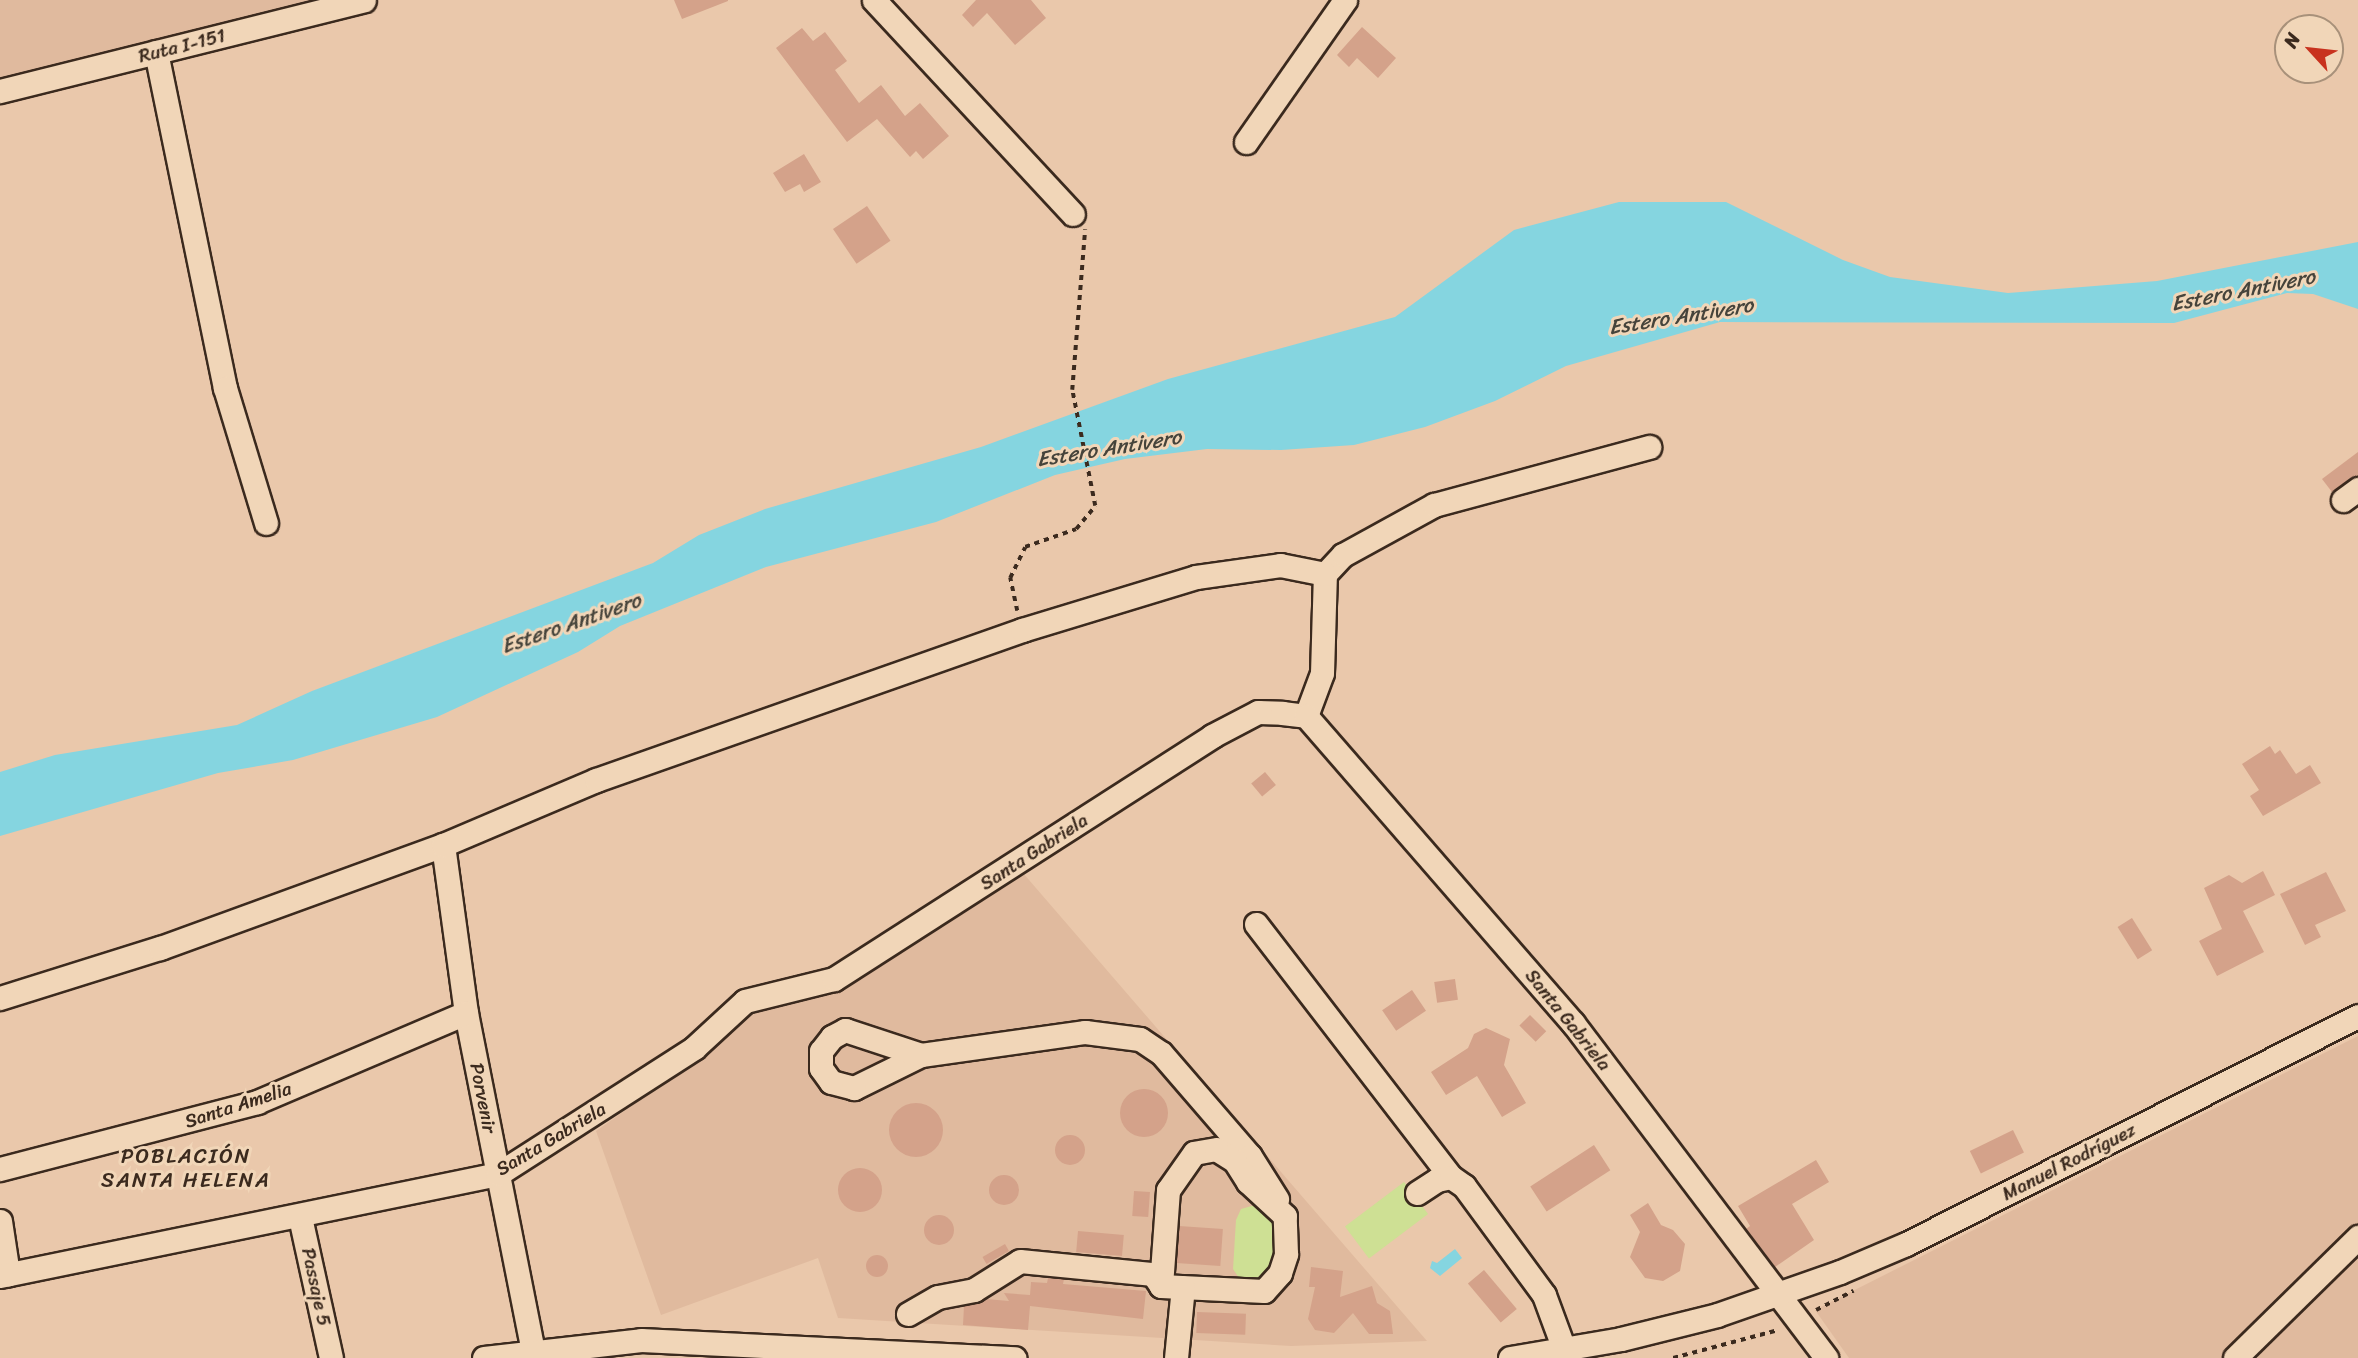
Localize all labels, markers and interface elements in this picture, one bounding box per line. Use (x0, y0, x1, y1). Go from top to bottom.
north arrow (2274, 14, 2344, 84)
street label: Ruta I-151 (136, 24, 228, 68)
text: N (2274, 27, 2309, 54)
water label: Estero Antivero (2169, 264, 2317, 316)
water label: Estero Antivero (1607, 292, 1755, 340)
water label: Estero Antivero (1035, 424, 1183, 472)
water label: Estero Antivero (498, 587, 644, 659)
street label: Santa Gabriela (976, 809, 1092, 895)
street label: Santa Gabriela (1520, 965, 1616, 1075)
street label: Porvenir (465, 1061, 501, 1135)
street label: Santa Amelia (181, 1077, 295, 1133)
street label: Santa Gabriela (492, 1097, 610, 1181)
street label: Manuel Rodríguez (1998, 1118, 2140, 1206)
district label: POBLACIÓN SANTA HELENA (103, 1143, 269, 1193)
street label: Passaje 5 (297, 1246, 335, 1328)

